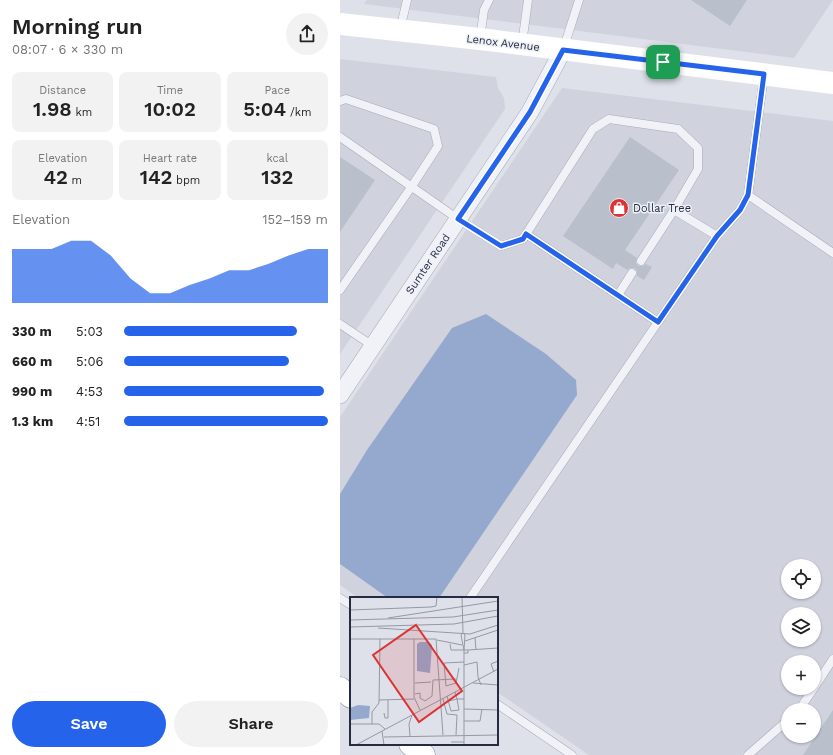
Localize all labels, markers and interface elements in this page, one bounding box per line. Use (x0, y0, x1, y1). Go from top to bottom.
button: share (286, 13, 328, 55)
text: Morning run (12, 14, 143, 39)
street label: Lenox Avenue (466, 32, 540, 54)
text: 08:07 · 6 × 330 m (12, 42, 123, 57)
pin (646, 45, 680, 79)
icon: arrive (652, 51, 674, 73)
text: Distance (39, 84, 86, 97)
text: Time (157, 84, 183, 97)
text: Pace (265, 84, 290, 97)
text: 1.98 (33, 97, 72, 121)
text: 10:02 (144, 97, 196, 121)
text: 5:04 (243, 97, 286, 121)
text: km (72, 106, 92, 119)
text: /km (286, 106, 311, 119)
text: Elevation (38, 152, 87, 165)
text: Heart rate (143, 152, 197, 165)
text: kcal (266, 152, 288, 165)
text: 42 (43, 165, 68, 189)
text: 142 (140, 165, 172, 189)
text: 132 (261, 165, 293, 189)
text: m (68, 174, 82, 187)
text: bpm (172, 174, 200, 187)
shop icon: Dollar Tree (608, 197, 630, 219)
place label: Dollar Tree (633, 202, 691, 215)
text: Elevation (12, 212, 70, 227)
text: 152–159 m (262, 212, 328, 227)
street label: Sumter Road (403, 231, 453, 297)
text: 330 m (12, 324, 52, 339)
text: 5:03 (76, 324, 103, 339)
text: 660 m (12, 354, 52, 369)
text: 5:06 (76, 354, 103, 369)
text: 990 m (12, 384, 52, 399)
text: 4:53 (76, 384, 103, 399)
text: 1.3 km (12, 414, 53, 429)
text: 4:51 (76, 414, 100, 429)
map controls (781, 559, 821, 743)
button: locate (781, 559, 821, 599)
inset map (350, 597, 498, 745)
button: layers (781, 607, 821, 647)
button: + (781, 655, 821, 695)
button: Save (12, 701, 166, 747)
button: Share (174, 701, 328, 747)
button: − (781, 703, 821, 743)

